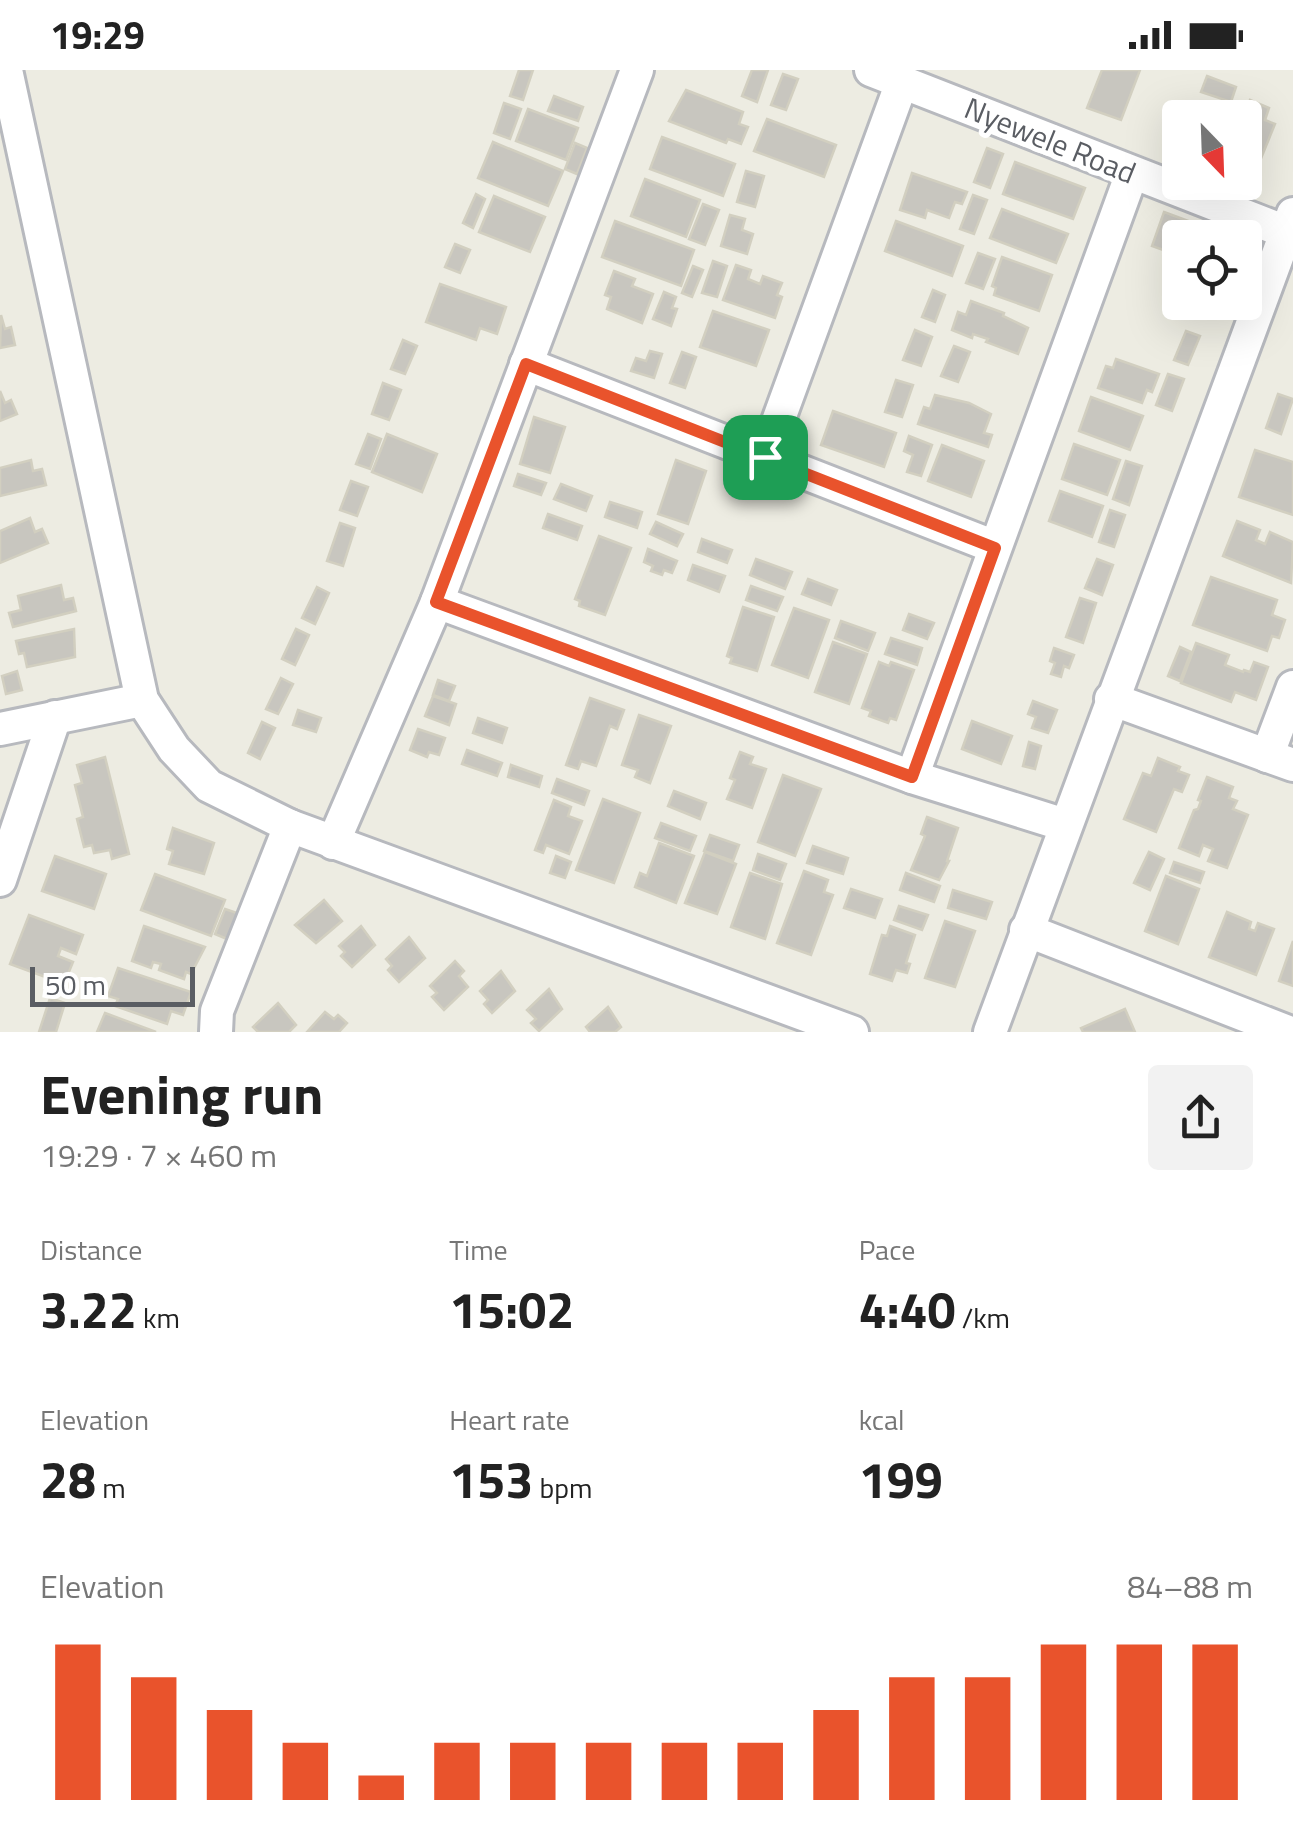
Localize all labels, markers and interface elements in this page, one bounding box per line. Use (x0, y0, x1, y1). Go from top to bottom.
text: 19:29 (50, 6, 145, 64)
street label: Nyewele Road (958, 85, 1143, 195)
north arrow (1162, 100, 1262, 200)
map controls (1162, 100, 1262, 320)
button: locate (1162, 220, 1262, 320)
pin (723, 415, 808, 500)
icon: arrive (738, 430, 793, 485)
scale bar (30, 962, 195, 1006)
text: 50 m (45, 963, 106, 1006)
text: Evening run (40, 1052, 323, 1135)
button: share (1148, 1065, 1253, 1170)
text: 19:29 · 7 × 460 m (40, 1131, 277, 1179)
text: Distance (40, 1228, 142, 1271)
text: Time (449, 1228, 508, 1271)
text: Pace (859, 1228, 915, 1271)
text: 3.22 (40, 1271, 137, 1347)
text: 15:02 (449, 1271, 574, 1347)
text: 4:40 (859, 1271, 955, 1347)
text: km (137, 1296, 180, 1339)
text: /km (955, 1296, 1010, 1339)
text: Elevation (40, 1398, 149, 1441)
text: Heart rate (449, 1398, 570, 1441)
text: kcal (859, 1398, 904, 1441)
text: 28 (40, 1441, 96, 1517)
text: 153 (449, 1441, 533, 1517)
text: 199 (859, 1441, 943, 1517)
text: m (96, 1466, 126, 1509)
text: bpm (533, 1466, 592, 1509)
text: Elevation (40, 1562, 164, 1610)
text: 84–88 m (1127, 1562, 1253, 1610)

